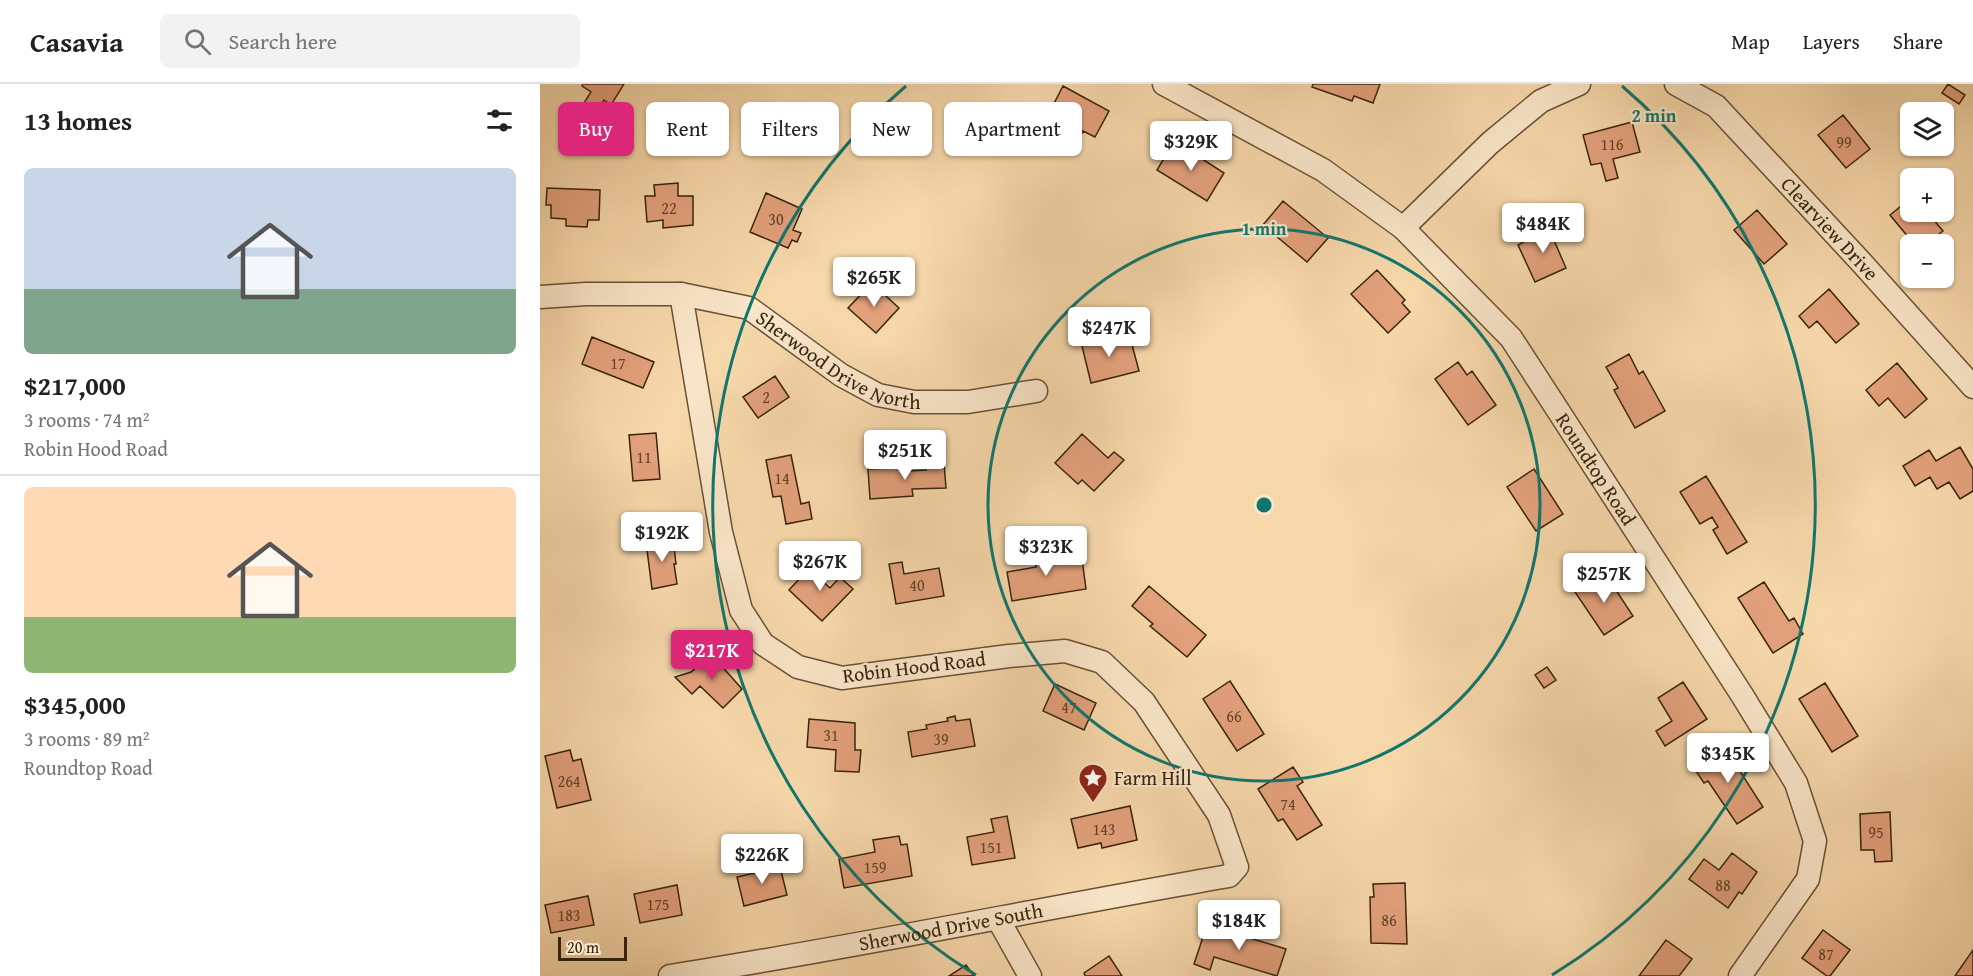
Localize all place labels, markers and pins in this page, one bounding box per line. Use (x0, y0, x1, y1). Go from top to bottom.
pin: $329K (1149, 121, 1233, 172)
pin: $484K (1501, 203, 1585, 254)
pin: $265K (832, 257, 916, 308)
pin: $247K (1067, 307, 1151, 358)
pin: $251K (863, 430, 947, 481)
centre of rings (1254, 495, 1274, 515)
pin: $192K (620, 512, 704, 563)
pin: $323K (1004, 526, 1088, 577)
pin: $267K (778, 541, 862, 592)
pin: $257K (1562, 553, 1646, 604)
pin: $217K (670, 630, 754, 681)
pin: $345K (1686, 733, 1770, 784)
place icon: Farm Hill (1077, 762, 1109, 804)
place label: Farm Hill (1114, 763, 1192, 792)
pin: $226K (720, 834, 804, 885)
pin: $184K (1197, 900, 1281, 951)

